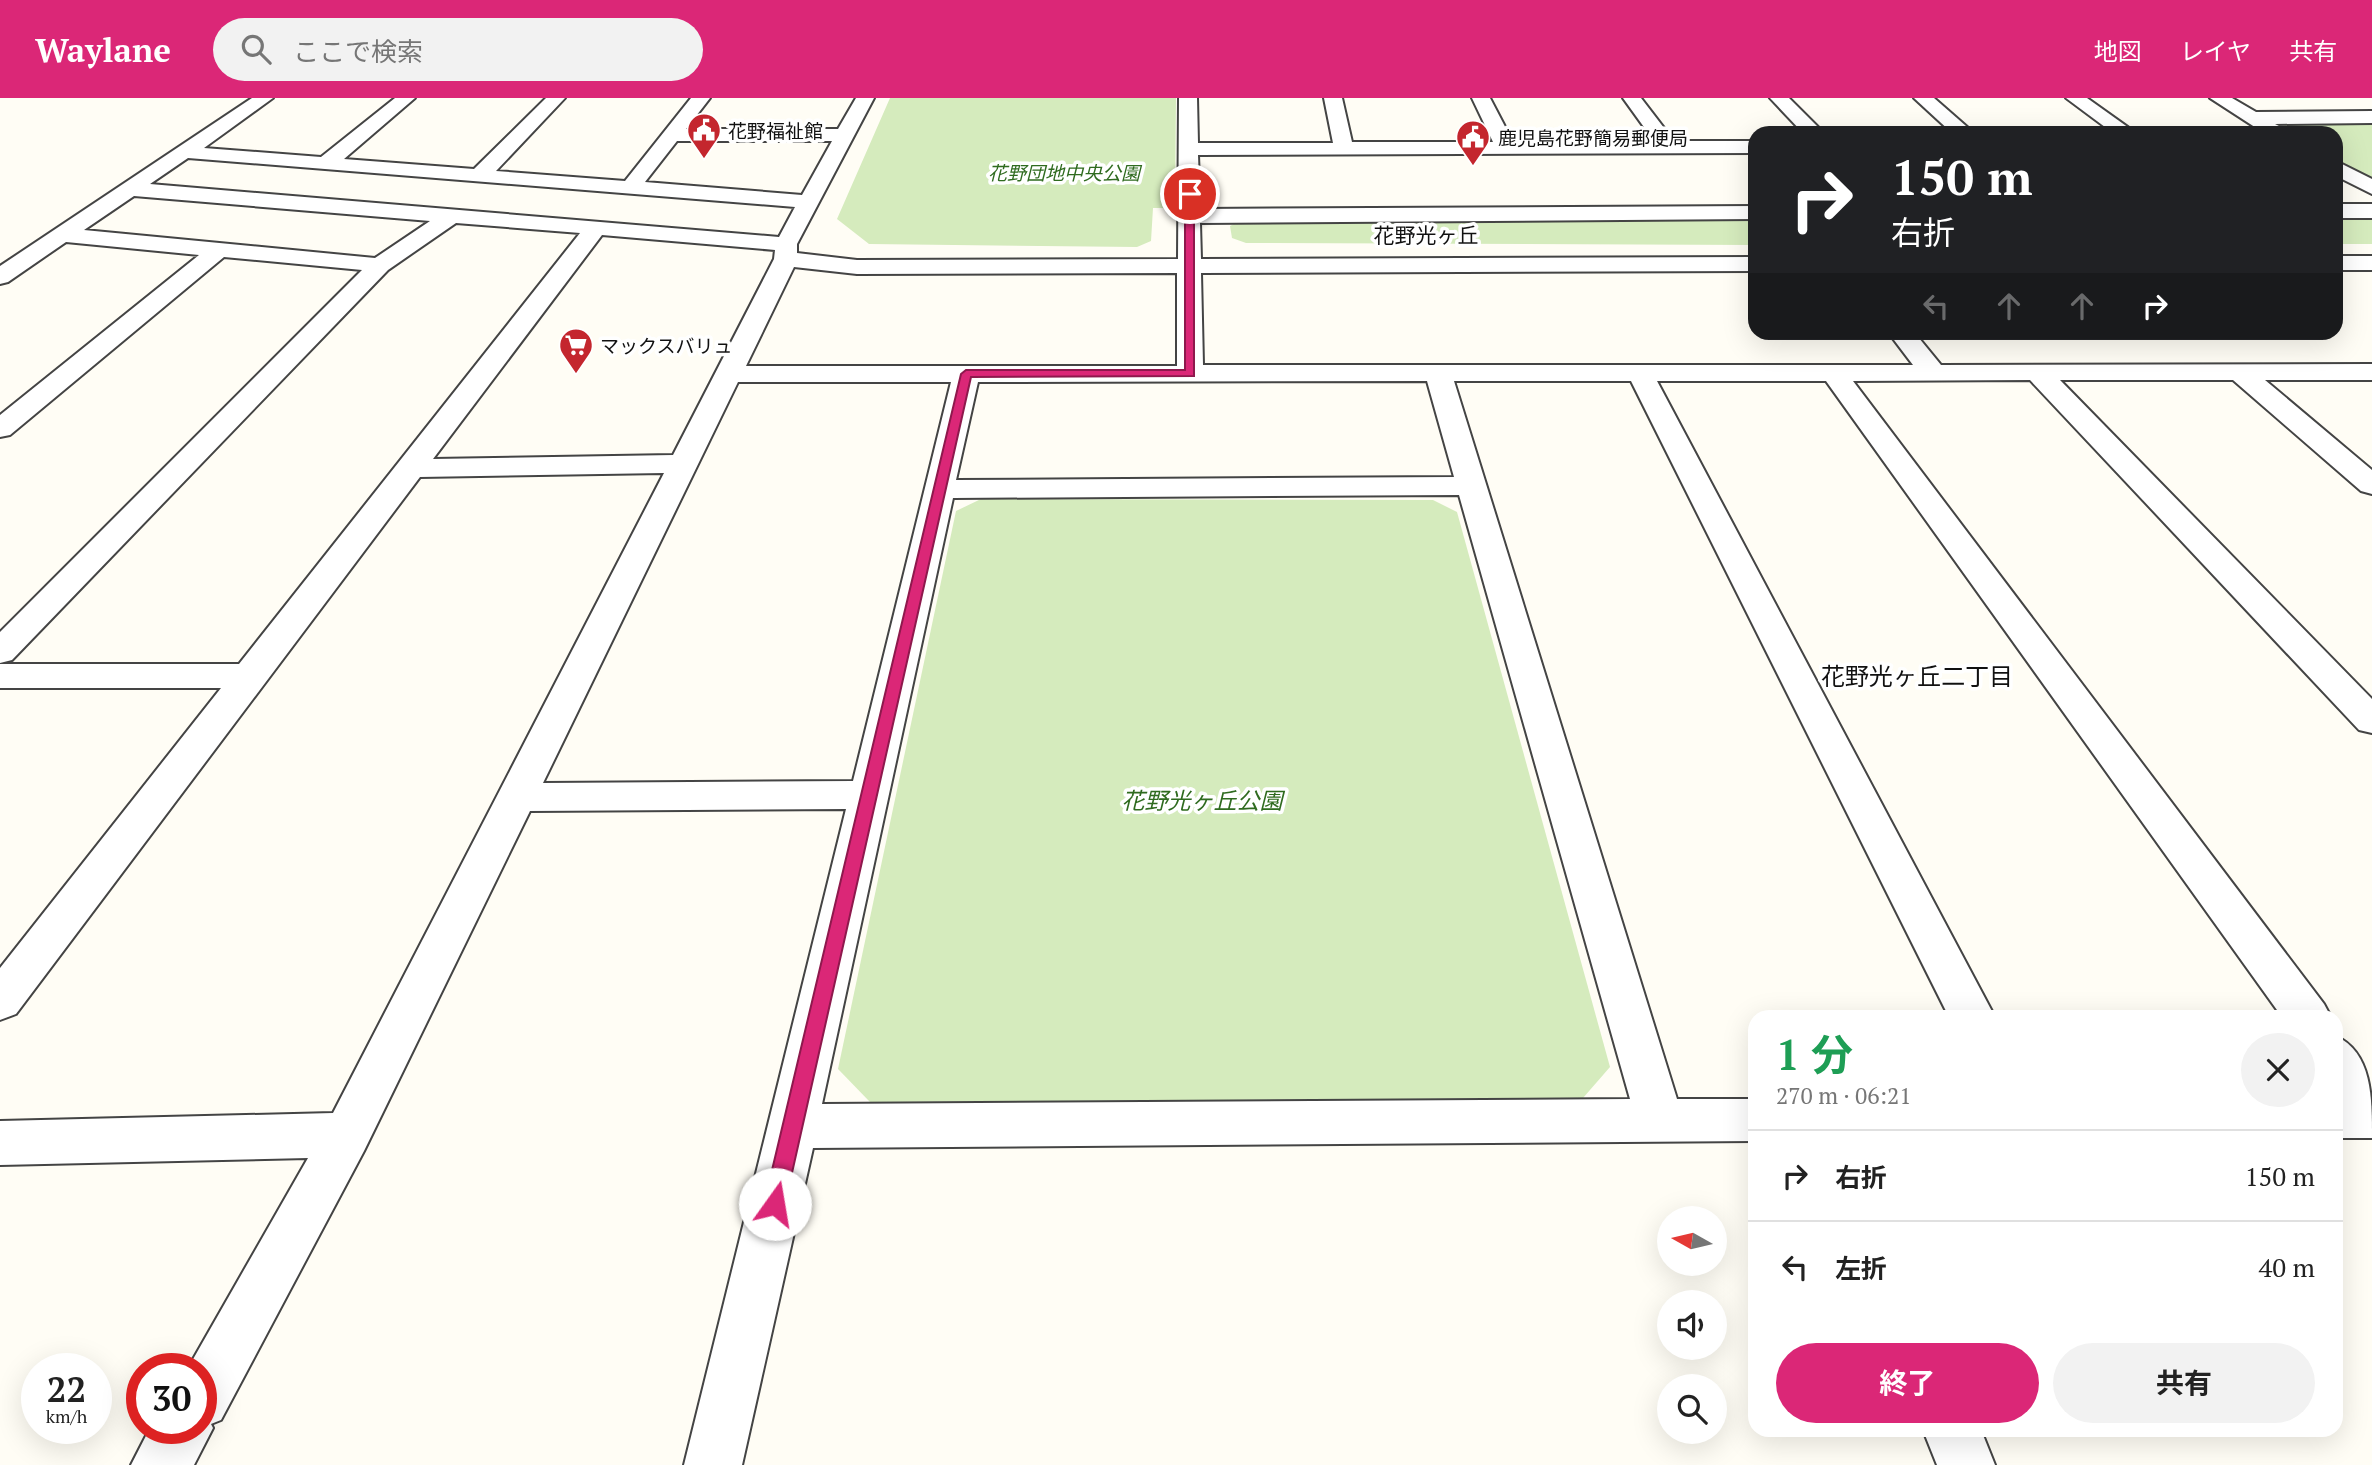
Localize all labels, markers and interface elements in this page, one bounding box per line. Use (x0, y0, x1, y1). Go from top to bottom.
search box (213, 18, 703, 81)
text: Waylane (35, 28, 171, 71)
icon: search (237, 30, 275, 68)
text: ここで検索 (293, 34, 423, 68)
text: 地図 (2094, 35, 2142, 67)
text: レイヤ (2180, 35, 2251, 67)
text: 共有 (2289, 35, 2337, 67)
public building icon: 花野福祉館 (685, 111, 723, 160)
place label: 花野福祉館 (728, 118, 823, 143)
public building icon: 鹿児島花野簡易郵便局 (1454, 118, 1492, 167)
place label: 鹿児島花野簡易郵便局 (1498, 125, 1688, 150)
text: 150 m (1891, 144, 2033, 209)
icon: right (1776, 154, 1867, 245)
park label: 花野団地中央公園 (988, 160, 1143, 185)
pin (1160, 164, 1220, 224)
icon: arrive (1171, 175, 1209, 213)
text: 右折 (1891, 211, 1955, 253)
district label: 花野光ヶ丘 (1374, 221, 1479, 249)
icon: left (1917, 287, 1955, 325)
icon: ahead (1990, 287, 2028, 325)
icon: ahead (2063, 287, 2101, 325)
icon: right (2136, 287, 2174, 325)
supermarket icon: マックスバリュ (557, 326, 595, 375)
place label: マックスバリュ (600, 333, 732, 358)
district label: 花野光ヶ丘二丁目 (1821, 660, 2013, 692)
park label: 花野光ヶ丘公園 (1122, 785, 1286, 816)
text: 1 分 (1776, 1026, 1853, 1082)
button: close (2241, 1033, 2315, 1107)
text: 270 m · 06:21 (1776, 1080, 1911, 1111)
icon: right (1776, 1157, 1814, 1195)
text: 150 m (2245, 1159, 2315, 1193)
text: 右折 (1835, 1160, 1887, 1194)
position arrow (738, 1167, 812, 1241)
north arrow (1657, 1206, 1727, 1276)
map controls (1657, 1206, 1727, 1444)
icon: left (1776, 1248, 1814, 1286)
text: 40 m (2259, 1250, 2315, 1284)
text: 左折 (1835, 1251, 1887, 1285)
button: sound (1657, 1290, 1727, 1360)
button: 終了 (1776, 1343, 2039, 1423)
button: 共有 (2053, 1343, 2315, 1423)
speed limit sign: 30 (126, 1353, 217, 1444)
text: 22 (47, 1366, 86, 1412)
button: search (1657, 1374, 1727, 1444)
text: km/h (46, 1404, 87, 1428)

